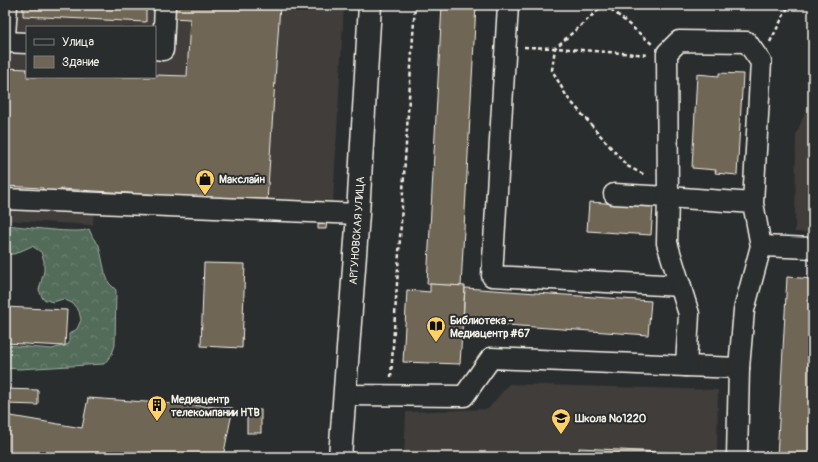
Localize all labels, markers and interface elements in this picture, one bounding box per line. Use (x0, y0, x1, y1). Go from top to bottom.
legend (26, 26, 156, 78)
text: Улица (62, 35, 94, 50)
text: Здание (62, 55, 99, 70)
shop icon: Макслайн (194, 168, 216, 196)
place label: Макслайн (219, 173, 265, 186)
street label: АРГУНОВСКАЯ УЛИЦА (347, 176, 367, 285)
place label: Библиотека - Медиацентр #67 (450, 314, 530, 340)
library icon: Библиотека - Медиацентр #67 (425, 315, 447, 343)
place label: Медиацентр телекомпании НТВ (171, 393, 260, 419)
building icon: Медиацентр телекомпании НТВ (146, 394, 168, 422)
school or university icon: Школа №1220 (550, 407, 572, 435)
place label: Школа №1220 (574, 412, 647, 425)

